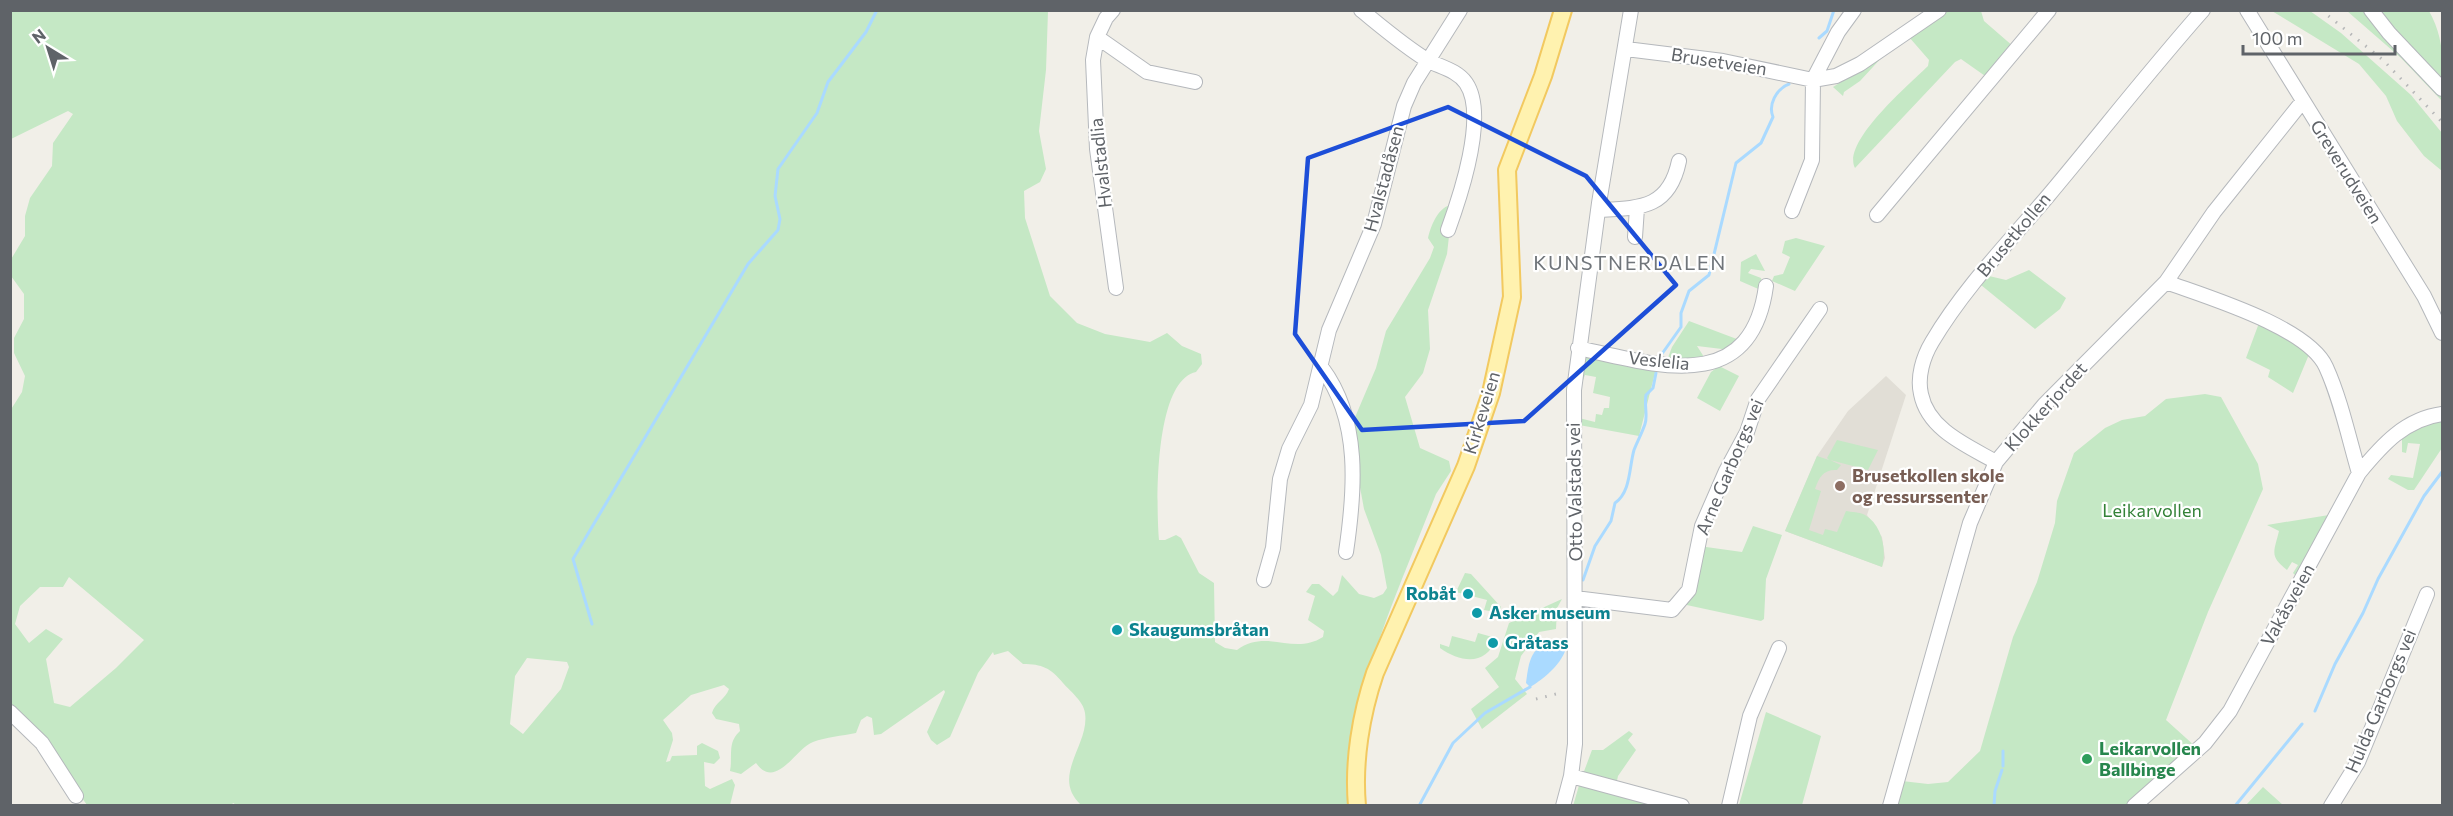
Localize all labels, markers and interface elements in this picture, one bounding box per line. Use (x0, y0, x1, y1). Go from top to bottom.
north arrow (18, 18, 78, 78)
scale bar (2243, 18, 2394, 56)
text: N (28, 25, 49, 47)
text: 100 m (2252, 27, 2302, 49)
street label: Brusetveien (1670, 43, 1769, 79)
street label: Greverudveien (2306, 116, 2388, 227)
street label: Hvalstadlia (1084, 117, 1116, 209)
street label: Hvalstadåsen (1358, 123, 1408, 234)
street label: Brusetkollen (1972, 188, 2055, 281)
district label: KUNSTNERDALEN (1533, 250, 1727, 274)
street label: Veslelia (1627, 346, 1691, 374)
street label: Klokkerjordet (1999, 357, 2091, 456)
street label: Kirkeveien (1458, 369, 1504, 457)
street label: Arne Garborgs vei (1690, 395, 1768, 538)
street label: Otto Valstads vei (1562, 422, 1586, 562)
place label: Brusetkollen skole og ressurssenter (1852, 464, 2004, 507)
marker: Brusetkollen skole og ressurssenter (1833, 479, 1847, 493)
park label: Leikarvollen (2102, 499, 2202, 521)
street label: Vakåsveien (2255, 559, 2319, 650)
place label: Robåt (1406, 582, 1456, 604)
marker: Robåt (1461, 587, 1475, 601)
place label: Asker museum (1489, 601, 1610, 623)
marker: Asker museum (1470, 606, 1484, 620)
place label: Skaugumsbråtan (1129, 618, 1269, 640)
marker: Skaugumsbråtan (1110, 623, 1124, 637)
street label: Hulda Garborgs vei (2340, 625, 2420, 776)
place label: Gråtass (1505, 631, 1569, 653)
marker: Gråtass (1486, 636, 1500, 650)
place label: Leikarvollen Ballbinge (2099, 737, 2201, 780)
marker: Leikarvollen Ballbinge (2080, 752, 2094, 766)

